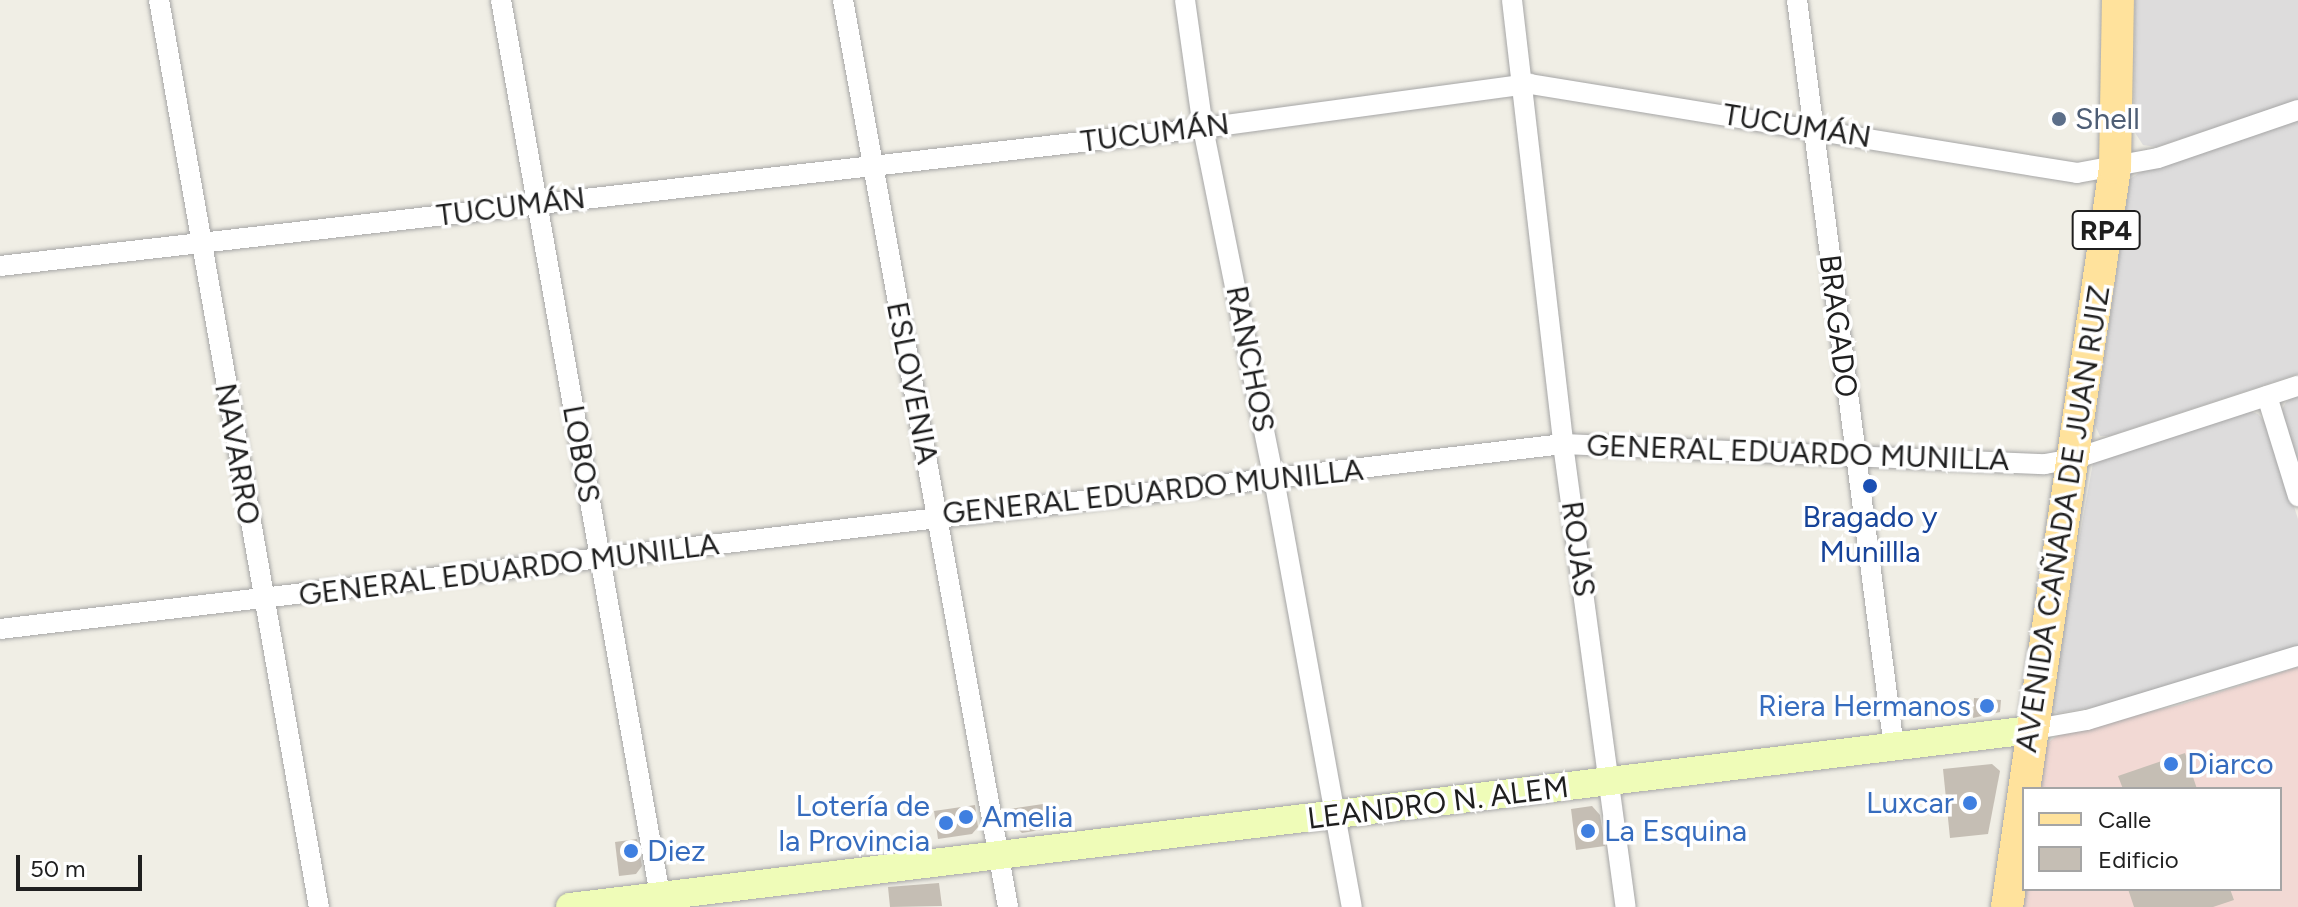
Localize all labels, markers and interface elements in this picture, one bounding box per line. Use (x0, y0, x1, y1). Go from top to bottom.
street label: TUCUMÁN (1720, 97, 1874, 155)
place label: Shell (2075, 101, 2140, 137)
street label: TUCUMÁN (1079, 106, 1231, 160)
marker: Shell (2050, 110, 2068, 128)
street label: TUCUMÁN (435, 180, 587, 234)
road number: RP4 (2070, 206, 2142, 254)
street label: BRAGADO (1811, 253, 1865, 399)
street label: RANCHOS (1218, 283, 1282, 435)
street label: AVENIDA CAÑADA DE JUAN RUIZ (2008, 283, 2118, 755)
street label: ESLOVENIA (879, 299, 945, 467)
street label: NAVARRO (207, 381, 267, 527)
street label: LOBOS (555, 402, 607, 506)
street label: GENERAL EDUARDO MUNILLA (1586, 428, 2010, 478)
street label: GENERAL EDUARDO MUNILLA (941, 452, 1365, 532)
marker: Bragado y Munillla (1861, 477, 1879, 495)
street label: ROJAS (1553, 499, 1603, 599)
place label: Bragado y Munillla (1803, 499, 1937, 570)
street label: GENERAL EDUARDO MUNILLA (297, 526, 721, 614)
place label: Riera Hermanos (1758, 688, 1971, 724)
marker: Riera Hermanos (1978, 697, 1996, 715)
place label: Diarco (2187, 746, 2274, 782)
marker: Diarco (2162, 755, 2180, 773)
street label: LEANDRO N. ALEM (1305, 769, 1571, 837)
place label: Luxcar (1866, 785, 1954, 821)
legend (2022, 787, 2282, 891)
place label: Lotería de la Provincia (779, 788, 930, 858)
marker: Luxcar (1961, 794, 1979, 812)
place label: Amelia (982, 799, 1073, 835)
text: Calle (2098, 805, 2151, 834)
marker: Amelia (957, 808, 975, 826)
place label: La Esquina (1604, 813, 1747, 849)
marker: Lotería de la Provincia (937, 814, 955, 832)
marker: La Esquina (1579, 822, 1597, 840)
place label: Diez (647, 833, 706, 869)
scale bar (20, 839, 146, 889)
marker: Diez (622, 842, 640, 860)
text: Edificio (2098, 845, 2179, 874)
text: 50 m (30, 854, 86, 883)

